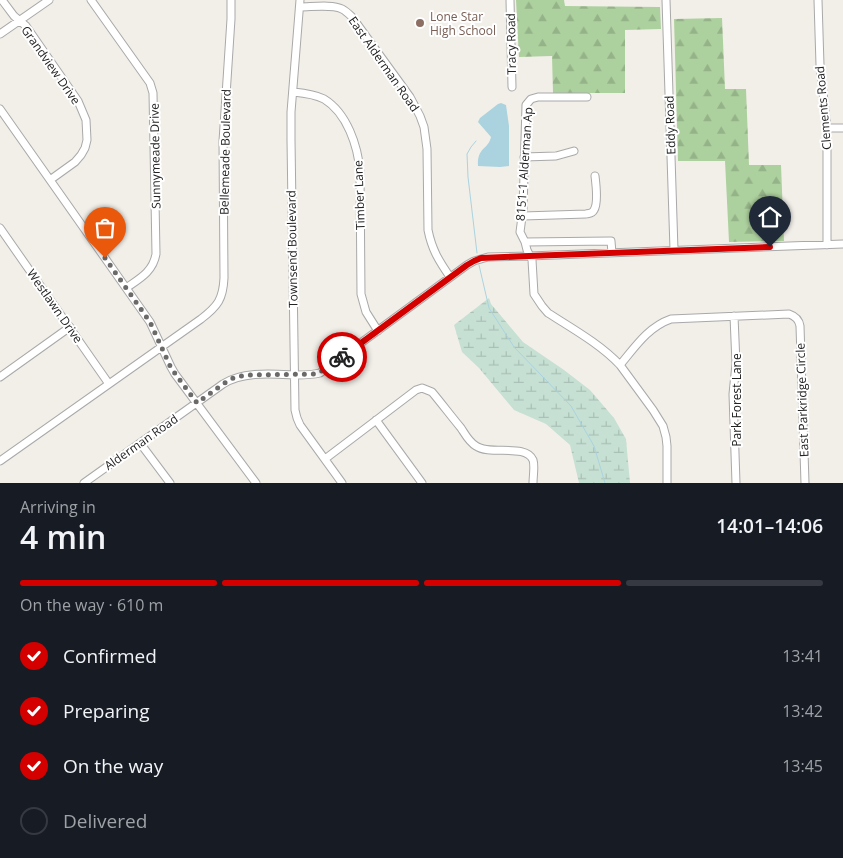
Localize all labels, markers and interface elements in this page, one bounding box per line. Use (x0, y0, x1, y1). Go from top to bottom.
place label: Lone Star High School (430, 8, 496, 39)
street label: East Alderman Road (345, 13, 423, 115)
street label: Tracy Road (502, 13, 520, 75)
marker: Lone Star High School (414, 17, 426, 29)
street label: Grandview Drive (17, 22, 85, 108)
street label: Clements Road (811, 65, 835, 151)
street label: Bellemeade Boulevard (215, 89, 235, 215)
street label: Eddy Road (660, 95, 680, 155)
street label: Sunnymeade Drive (146, 103, 164, 209)
street label: 8151-1 Alderman Ap (512, 107, 536, 221)
street label: Timber Lane (349, 160, 369, 230)
street label: Townsend Boulevard (282, 190, 302, 308)
pin (749, 196, 791, 247)
icon: home (756, 203, 784, 231)
pin (84, 207, 126, 258)
icon: bag (91, 214, 119, 242)
street label: Westlawn Drive (23, 266, 87, 347)
courier (317, 332, 367, 382)
street label: East Parkridge Circle (792, 342, 812, 457)
icon: bike (328, 343, 356, 371)
street label: Park Forest Lane (728, 353, 745, 447)
street label: Alderman Road (101, 410, 181, 474)
text: Arriving in (20, 496, 96, 518)
text: 14:01–14:06 (716, 513, 823, 539)
text: 4 min (20, 515, 106, 558)
text: On the way · 610 m (20, 594, 163, 616)
icon: check (20, 642, 48, 670)
text: Confirmed (63, 643, 157, 669)
text: 13:41 (782, 645, 823, 667)
icon: check (20, 697, 48, 725)
text: Preparing (63, 698, 150, 724)
text: 13:42 (782, 700, 823, 722)
icon: check (20, 752, 48, 780)
text: On the way (63, 753, 163, 779)
text: 13:45 (782, 755, 823, 777)
text: Delivered (63, 808, 147, 834)

